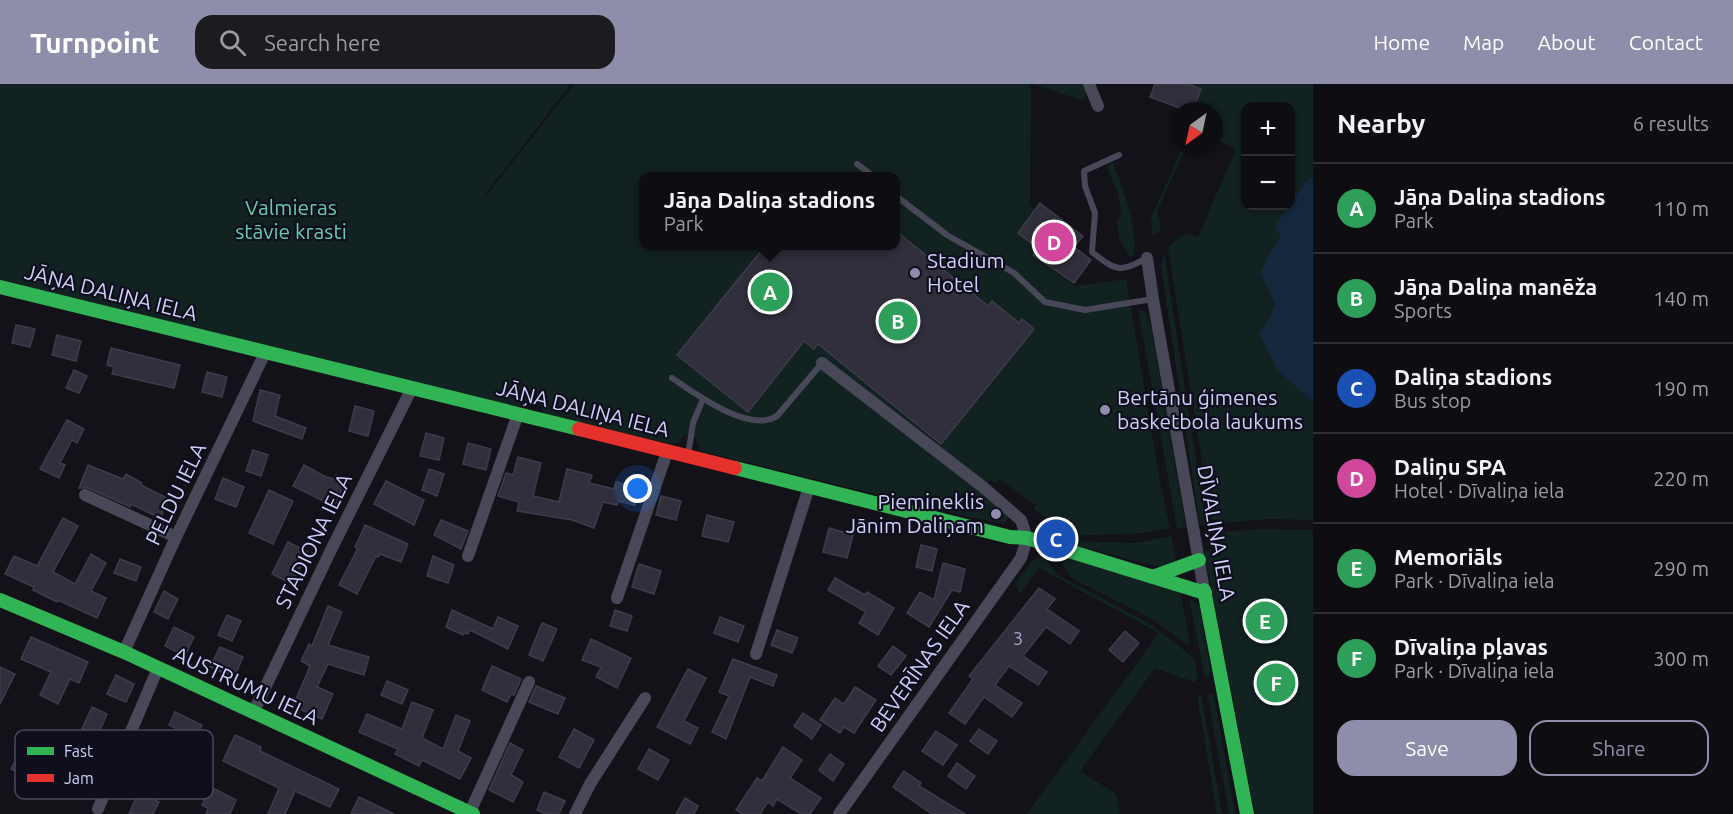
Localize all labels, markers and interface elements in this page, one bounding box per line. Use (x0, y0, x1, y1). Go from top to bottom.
search box (195, 15, 615, 69)
icon: search (216, 26, 249, 59)
text: Turnpoint (30, 27, 159, 58)
text: Search here (264, 30, 381, 55)
text: Home (1373, 30, 1430, 54)
text: Map (1463, 30, 1504, 54)
text: About (1537, 30, 1596, 54)
text: Contact (1629, 30, 1703, 54)
north arrow (1169, 102, 1223, 156)
map controls (1241, 102, 1295, 210)
button: + (1241, 102, 1295, 156)
text: Nearby (1337, 109, 1425, 138)
text: 6 results (1633, 112, 1709, 135)
button: − (1241, 156, 1295, 210)
popup (639, 172, 900, 250)
text: Jāņa Daliņa stadions (1394, 184, 1605, 209)
text: Jāņa Daliņa stadions (664, 187, 875, 212)
park label: Valmieras stāvie krasti (235, 195, 347, 243)
text: A (1349, 197, 1364, 220)
text: 110 m (1653, 197, 1709, 220)
text: Park (1394, 209, 1434, 232)
text: Park (664, 212, 704, 235)
pin: D (1034, 220, 1074, 264)
place label: Stadium Hotel (927, 248, 1005, 296)
street label: JĀŅA DALIŅA IELA (22, 259, 200, 325)
marker: Stadium Hotel (908, 266, 922, 280)
pin: A (750, 270, 790, 314)
text: Jāņa Daliņa manēža (1394, 274, 1597, 299)
text: B (1350, 287, 1363, 310)
text: 140 m (1653, 287, 1709, 310)
pin: B (878, 298, 918, 344)
text: Sports (1394, 299, 1452, 322)
text: Daliņa stadions (1394, 364, 1552, 389)
street label: JĀŅA DALIŅA IELA (494, 375, 672, 441)
text: C (1350, 377, 1363, 400)
text: 190 m (1653, 377, 1709, 400)
place label: Bertānu ģimenes basketbola laukums (1117, 385, 1303, 433)
text: Bus stop (1394, 389, 1471, 412)
marker: Bertānu ģimenes basketbola laukums (1098, 403, 1112, 417)
street label: PELDU IELA (140, 438, 210, 549)
text: Daliņu SPA (1394, 454, 1506, 479)
street label: DĪVALIŅA IELA (1193, 463, 1241, 603)
text: D (1349, 467, 1364, 490)
text: 220 m (1653, 467, 1709, 490)
street label: STADIONA IELA (270, 469, 356, 612)
your location (623, 474, 652, 503)
text: Hotel · Dīvaliņa iela (1394, 479, 1565, 502)
place label: Piemineklis Jānim Daliņam (846, 489, 984, 537)
marker: Piemineklis Jānim Daliņam (989, 507, 1003, 521)
pin: C (1036, 516, 1076, 562)
text: Memoriāls (1394, 544, 1503, 569)
text: E (1351, 557, 1362, 580)
text: 290 m (1653, 557, 1709, 580)
text: Park · Dīvaliņa iela (1394, 569, 1555, 592)
street label: BEVERĪNAS IELA (865, 595, 974, 736)
pin: E (1246, 598, 1284, 644)
house number: 3 (1013, 628, 1023, 648)
text: Dīvaliņa pļavas (1394, 634, 1548, 659)
street label: AUSTRUMU IELA (170, 641, 323, 729)
text: F (1351, 647, 1362, 670)
text: 300 m (1653, 647, 1709, 670)
text: Park · Dīvaliņa iela (1394, 659, 1555, 682)
pin: F (1256, 660, 1296, 706)
button: Save (1337, 720, 1517, 776)
button: Share (1529, 720, 1709, 776)
legend (15, 730, 213, 799)
text: Fast (64, 742, 94, 760)
text: Jam (64, 769, 94, 787)

